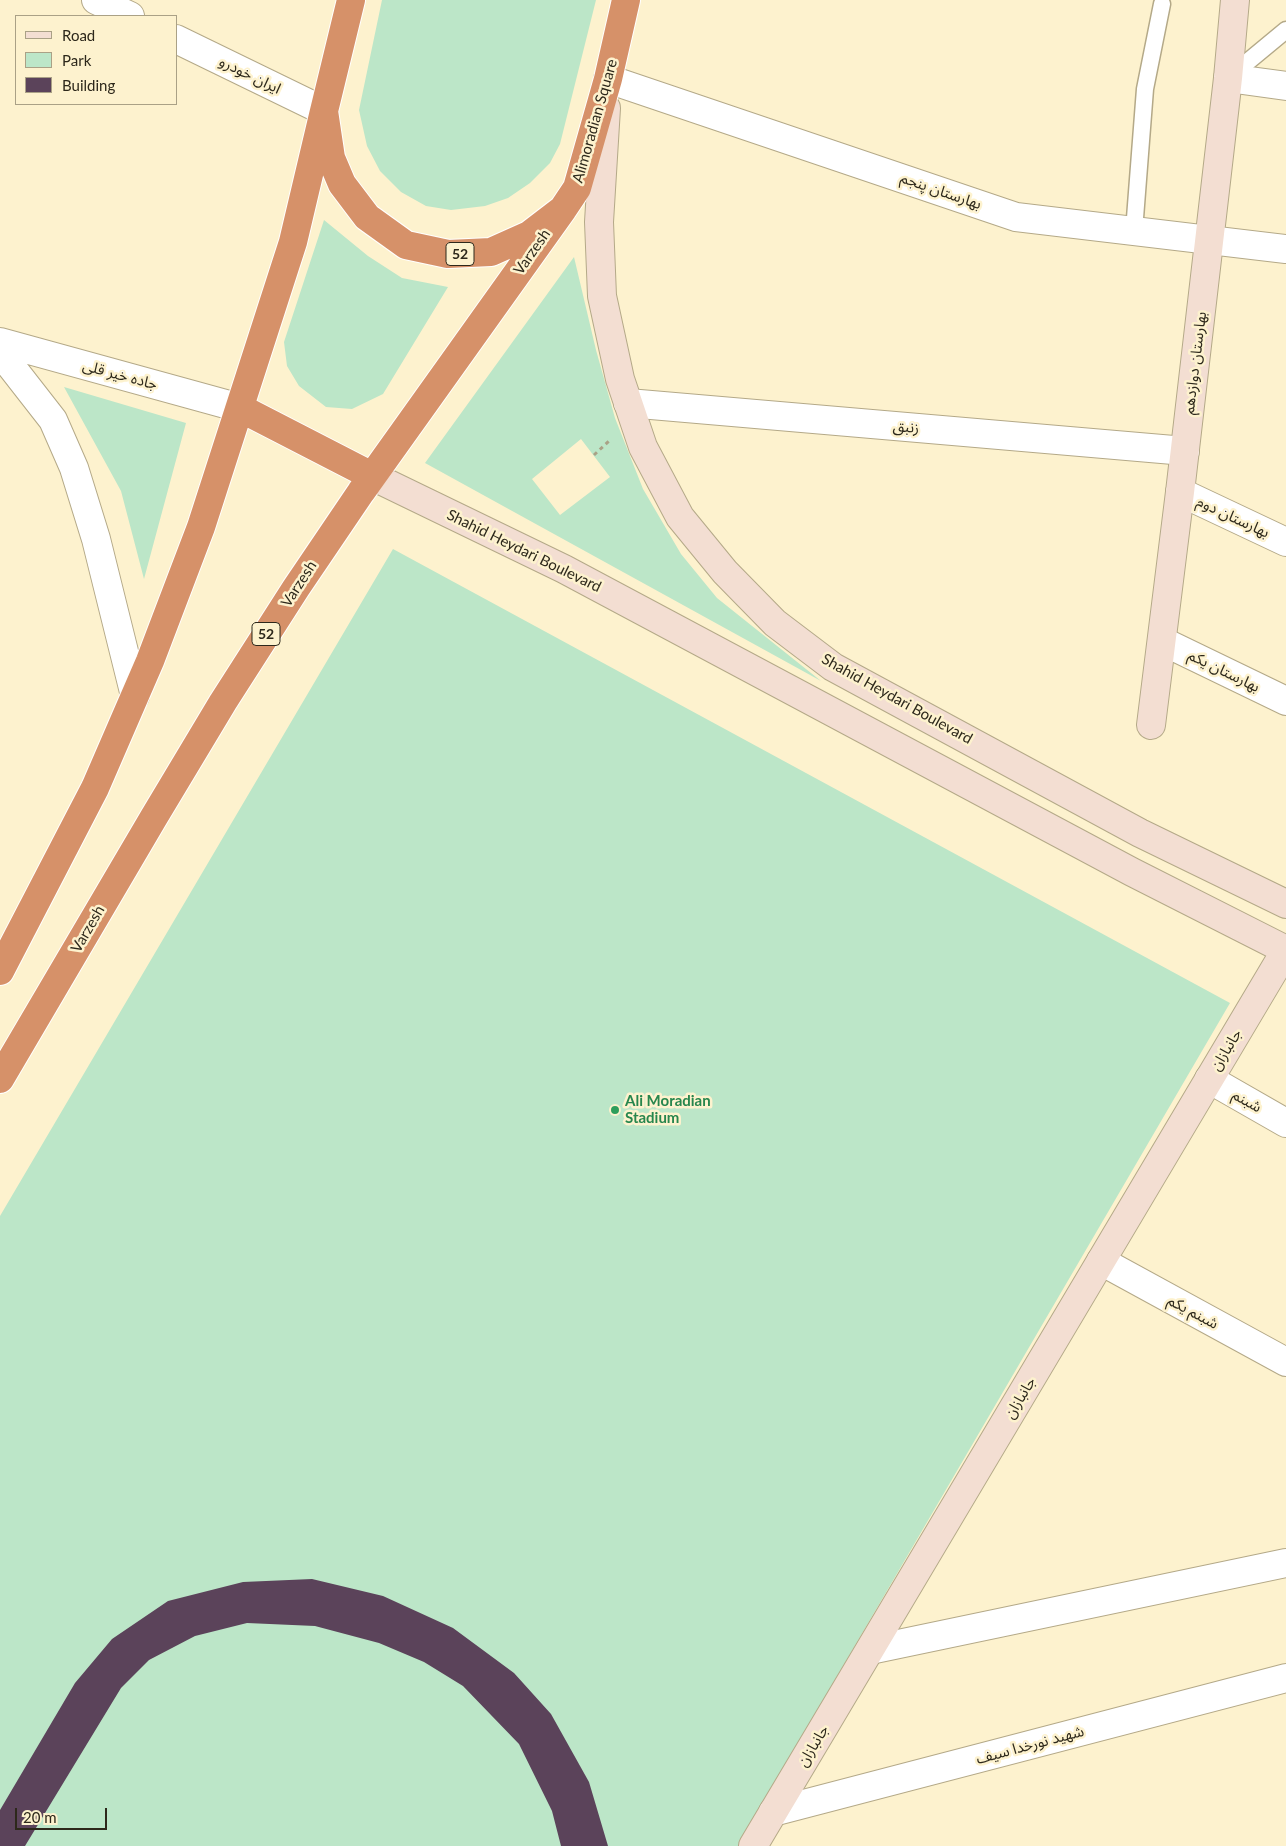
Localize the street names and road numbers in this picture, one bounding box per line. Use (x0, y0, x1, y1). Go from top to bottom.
street label: ایران خودرو (216, 52, 284, 98)
street label: Alimoradian Square (569, 57, 621, 185)
street label: بهارستان پنجم (898, 169, 984, 213)
street label: Varzesh (510, 226, 554, 278)
road number: 52 (446, 242, 474, 266)
street label: بهارستان دوازدهم (1180, 311, 1210, 415)
street label: جاده خیر قلی (81, 356, 159, 394)
street label: زنبق (892, 417, 920, 437)
street label: بهارستان دوم (1194, 492, 1272, 542)
street label: Shahid Heydari Boulevard (444, 506, 604, 596)
street label: Varzesh (277, 558, 321, 610)
road number: 52 (252, 622, 280, 646)
street label: بهارستان یکم (1185, 646, 1263, 696)
street label: Shahid Heydari Boulevard (818, 650, 976, 748)
street label: Varzesh (67, 902, 109, 956)
street label: جانبازان (1207, 1026, 1245, 1074)
street label: شبنم (1229, 1086, 1265, 1116)
street label: شبنم یکم (1165, 1291, 1221, 1333)
street label: جانبازان (1001, 1374, 1039, 1422)
street label: جانبازان (794, 1722, 832, 1770)
street label: شهید نورخدا سیف (974, 1722, 1086, 1768)

